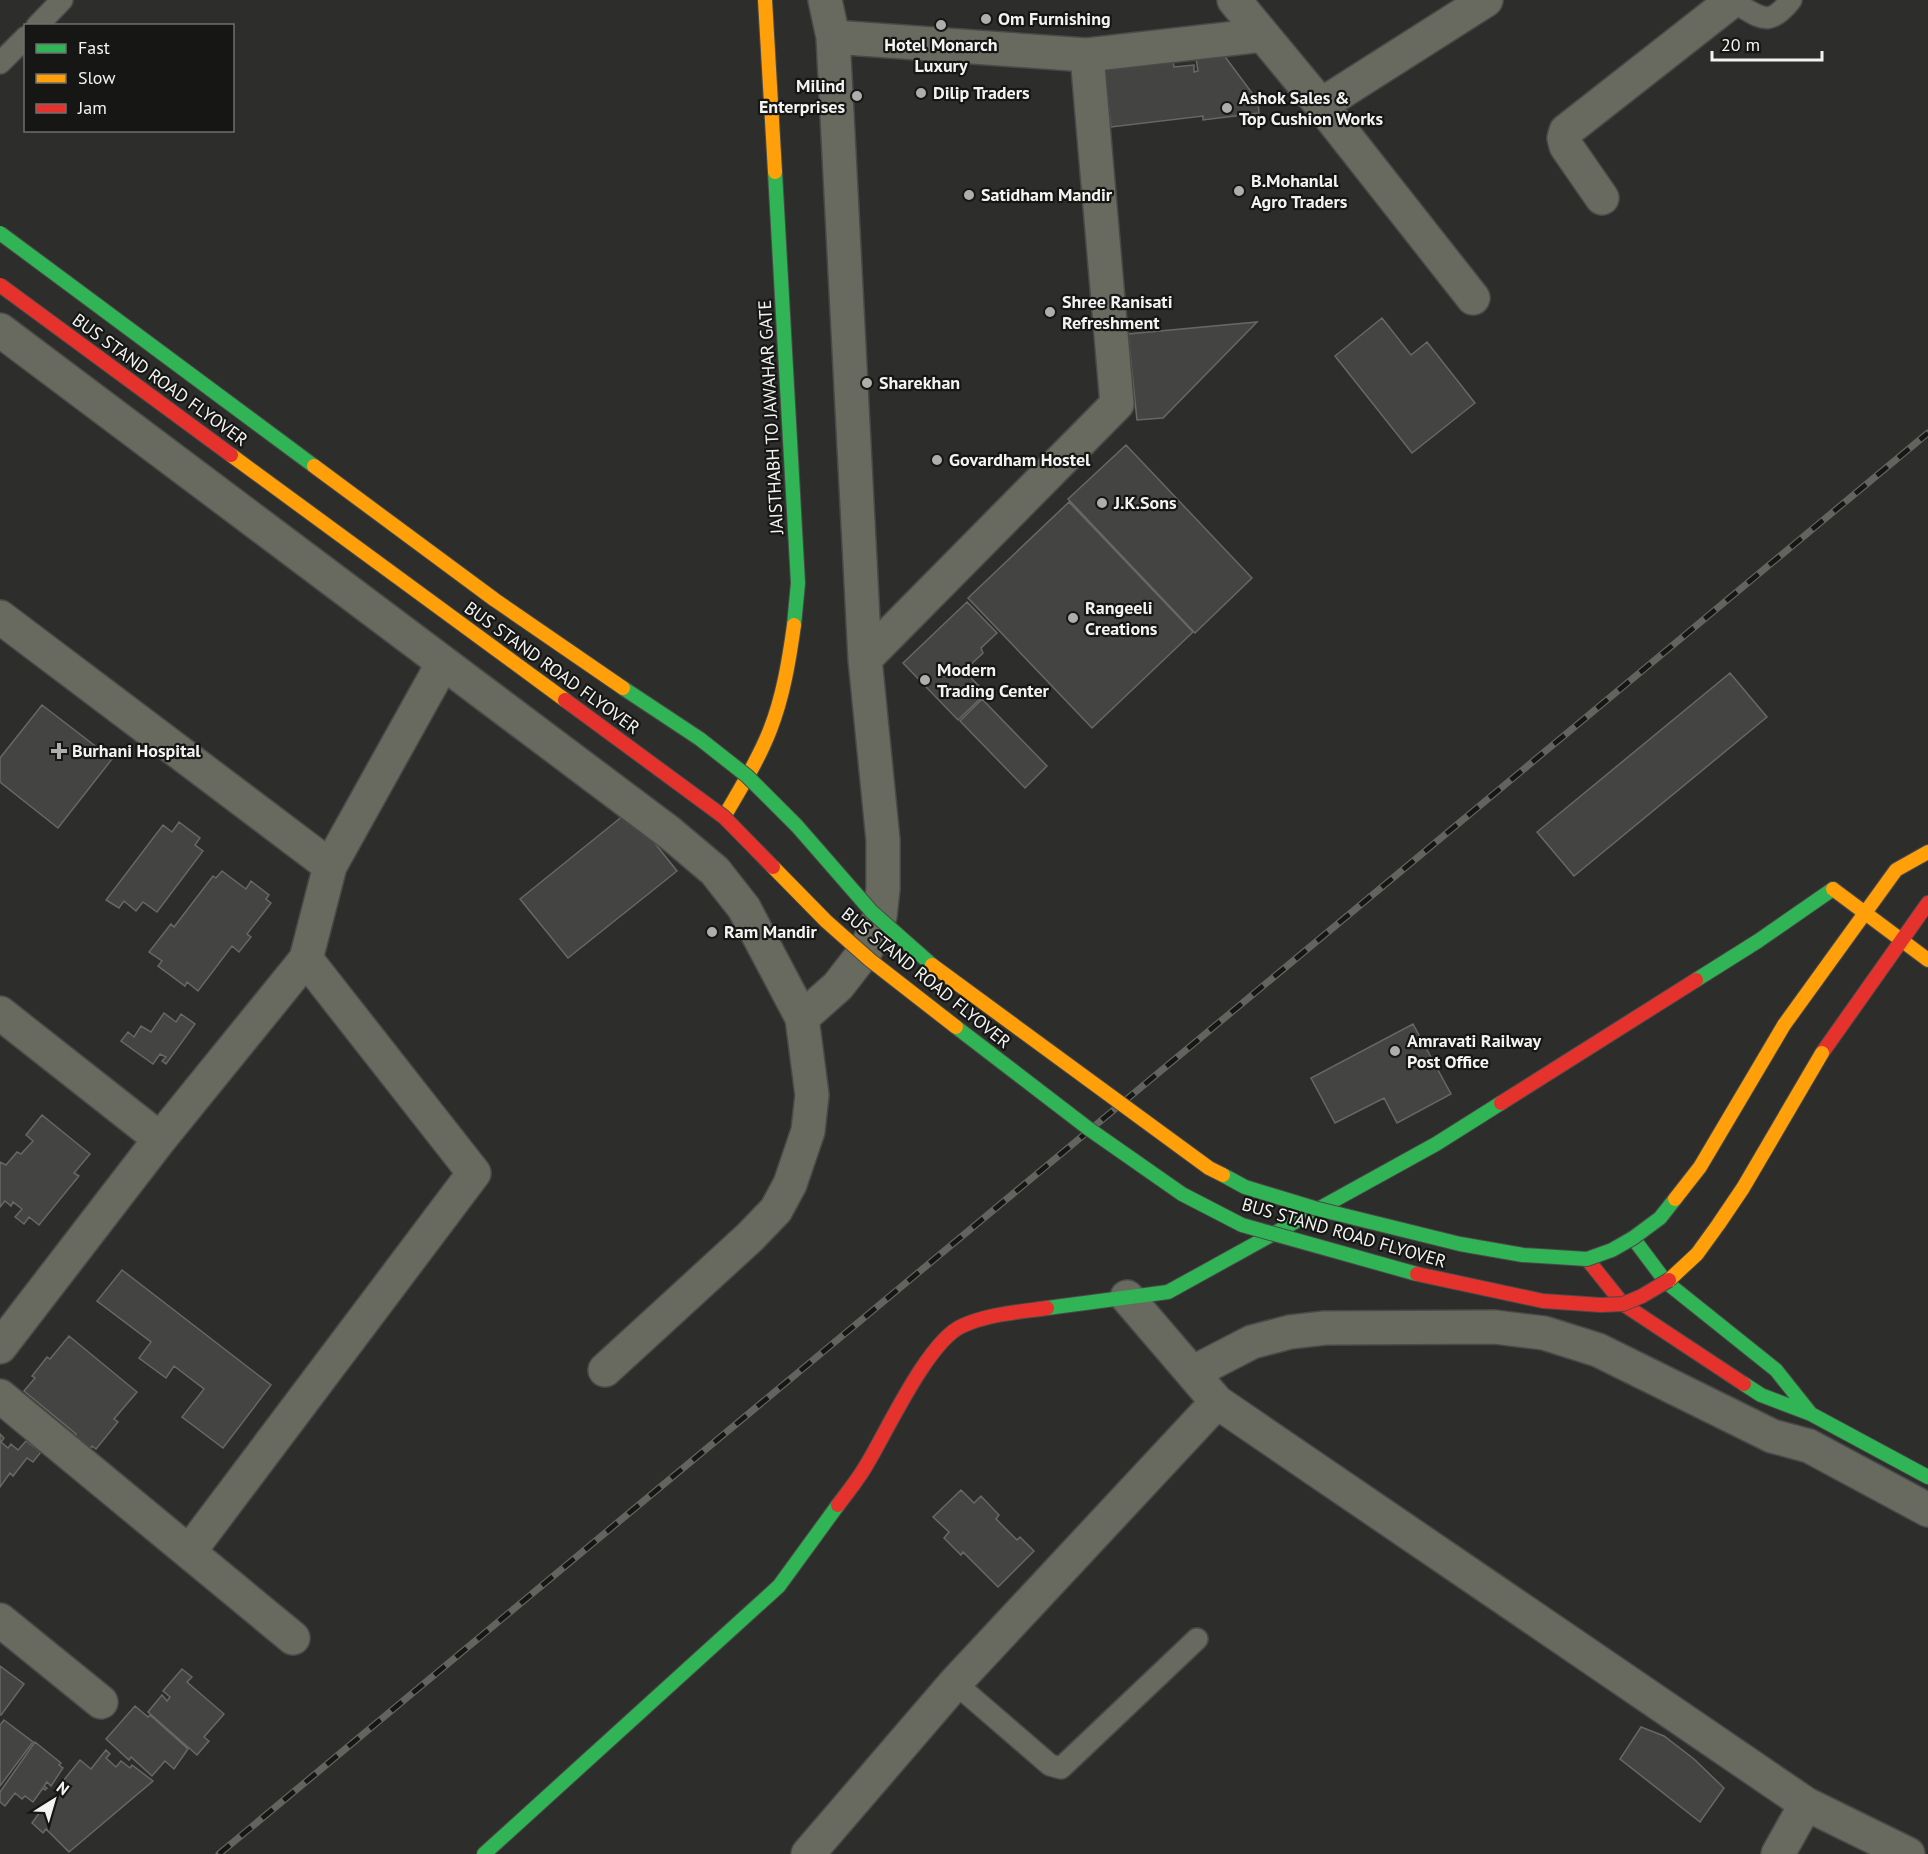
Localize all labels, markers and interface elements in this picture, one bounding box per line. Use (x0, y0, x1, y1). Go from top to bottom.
place label: Om Furnishing (998, 7, 1111, 30)
marker: Om Furnishing (979, 12, 993, 26)
marker: Hotel Monarch Luxury (934, 18, 948, 32)
legend (24, 24, 234, 132)
scale bar (1712, 24, 1822, 62)
place label: Hotel Monarch Luxury (884, 33, 998, 77)
text: 20 m (1721, 33, 1760, 56)
text: Fast (78, 36, 110, 59)
text: Slow (78, 66, 116, 89)
place label: Milind Enterprises (759, 74, 845, 118)
place label: Dilip Traders (933, 81, 1030, 104)
marker: Dilip Traders (914, 86, 928, 100)
place label: Ashok Sales & Top Cushion Works (1239, 86, 1383, 130)
marker: Milind Enterprises (850, 89, 864, 103)
text: Jam (77, 96, 107, 119)
marker: Ashok Sales & Top Cushion Works (1220, 101, 1234, 115)
place label: B.Mohanlal Agro Traders (1251, 169, 1348, 213)
place label: Satidham Mandir (981, 183, 1113, 206)
marker: B.Mohanlal Agro Traders (1232, 184, 1246, 198)
marker: Satidham Mandir (962, 188, 976, 202)
place label: Shree Ranisati Refreshment (1062, 290, 1172, 334)
street label: JAISTHABH TO JAWAHAR GATE (753, 299, 788, 536)
marker: Shree Ranisati Refreshment (1043, 305, 1057, 319)
street label: BUS STAND ROAD FLYOVER (68, 308, 253, 451)
place label: Sharekhan (879, 371, 960, 394)
marker: Sharekhan (860, 376, 874, 390)
place label: Govardham Hostel (949, 448, 1091, 471)
marker: Govardham Hostel (930, 453, 944, 467)
place label: J.K.Sons (1113, 491, 1177, 514)
marker: J.K.Sons (1095, 496, 1109, 510)
street label: BUS STAND ROAD FLYOVER (460, 596, 645, 739)
place label: Rangeeli Creations (1085, 596, 1158, 640)
marker: Rangeeli Creations (1066, 611, 1080, 625)
place label: Modern Trading Center (937, 658, 1050, 702)
marker: Modern Trading Center (918, 673, 932, 687)
place label: Burhani Hospital (72, 739, 201, 762)
marker: Burhani Hospital (50, 742, 68, 760)
street label: BUS STAND ROAD FLYOVER (837, 902, 1016, 1053)
place label: Ram Mandir (724, 920, 817, 943)
marker: Ram Mandir (705, 925, 719, 939)
place label: Amravati Railway Post Office (1407, 1029, 1542, 1073)
marker: Amravati Railway Post Office (1388, 1044, 1402, 1058)
street label: BUS STAND ROAD FLYOVER (1239, 1192, 1449, 1273)
north arrow (24, 1770, 84, 1830)
text: N (53, 1777, 73, 1799)

